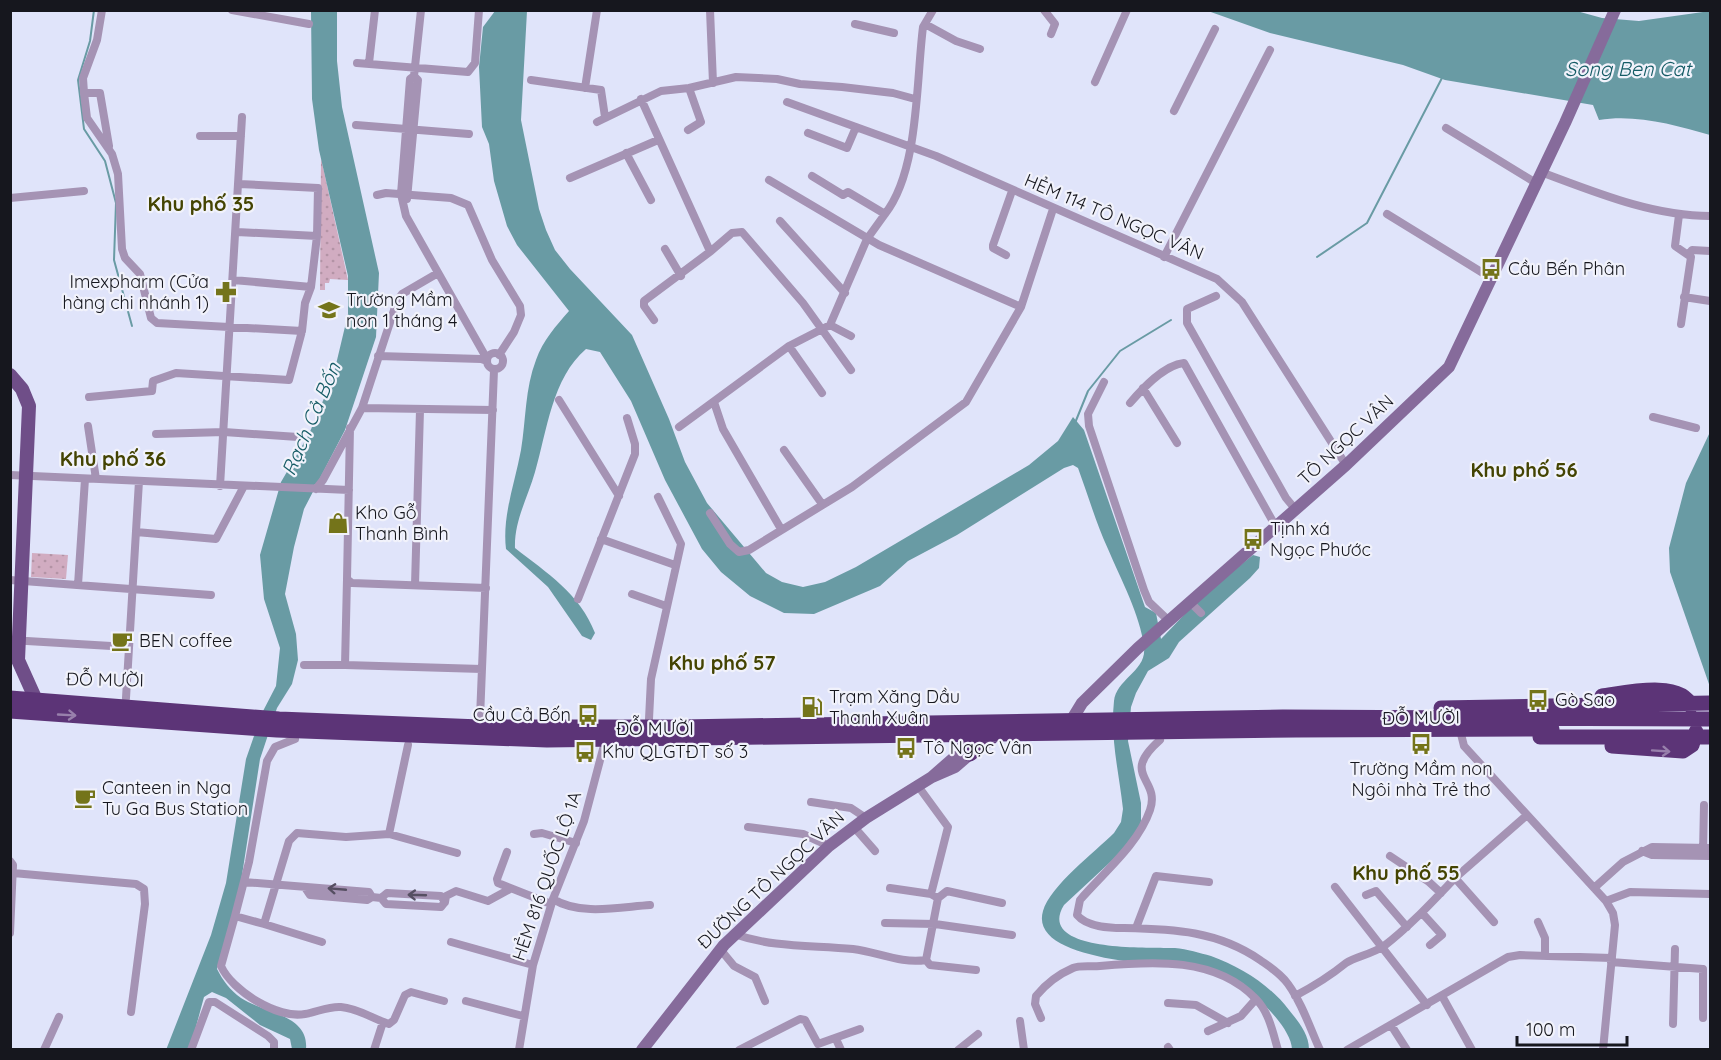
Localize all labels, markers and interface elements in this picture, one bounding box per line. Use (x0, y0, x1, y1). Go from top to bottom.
water label: Song Ben Cat (1565, 56, 1693, 81)
street label: HẺM 114 TÔ NGỌC VÂN (1021, 168, 1207, 265)
district label: Khu phố 35 (148, 191, 254, 216)
bus stop icon: Cầu Bến Phân (1479, 257, 1503, 281)
place label: Cầu Bến Phân (1508, 257, 1625, 280)
place label: Imexpharm (Cửa hàng chi nhánh 1) (63, 270, 209, 314)
pharmacy icon: Imexpharm (Cửa hàng chi nhánh 1) (214, 280, 238, 304)
place label: Trường Mầm non 1 tháng 4 (346, 288, 457, 332)
school or university icon: Trường Mầm non 1 tháng 4 (317, 298, 341, 322)
water label: Rạch Cả Bốn (276, 358, 346, 479)
street label: TÔ NGỌC VÂN (1293, 389, 1398, 490)
district label: Khu phố 36 (60, 446, 166, 471)
district label: Khu phố 56 (1470, 457, 1578, 482)
place label: Kho Gỗ Thanh Bình (355, 501, 449, 545)
shop icon: Kho Gỗ Thanh Bình (326, 511, 350, 535)
place label: Tịnh xá Ngọc Phước (1270, 517, 1371, 561)
bus stop icon: Tịnh xá Ngọc Phước (1241, 527, 1265, 551)
cafe icon: BEN coffee (110, 629, 134, 653)
place label: BEN coffee (139, 629, 232, 652)
district label: Khu phố 57 (668, 650, 776, 675)
street label: ĐỖ MƯỜI (66, 665, 144, 692)
place label: Trạm Xăng Dầu Thanh Xuân (829, 685, 960, 729)
bus stop icon: Gò Sao (1526, 688, 1550, 712)
place label: Gò Sao (1555, 688, 1615, 711)
fuel station icon: Trạm Xăng Dầu Thanh Xuân (800, 695, 824, 719)
place label: Cầu Cả Bốn (473, 703, 571, 726)
bus stop icon: Cầu Cả Bốn (576, 703, 600, 727)
street label: ĐỖ MƯỜI (1382, 703, 1460, 730)
one-way arrow (57, 710, 77, 721)
street label: ĐỖ MƯỜI (616, 715, 694, 740)
bus stop icon: Trường Mầm non Ngôi nhà Trẻ thơ (1409, 732, 1433, 756)
bus stop icon: Tô Ngọc Vân (894, 736, 918, 760)
place label: Tô Ngọc Vân (923, 736, 1032, 759)
bus stop icon: Khu QLGTĐT số 3 (573, 740, 597, 764)
place label: Khu QLGTĐT số 3 (602, 740, 748, 763)
one-way arrow (1651, 746, 1671, 757)
place label: Trường Mầm non Ngôi nhà Trẻ thơ (1349, 757, 1493, 801)
place label: Canteen in Nga Tu Ga Bus Station (102, 776, 248, 820)
cafe icon: Canteen in Nga Tu Ga Bus Station (73, 786, 97, 810)
street label: HẺM 816 QUỐC LỘ 1A (507, 788, 586, 964)
street label: ĐƯỜNG TÔ NGỌC VÂN (692, 806, 849, 954)
district label: Khu phố 55 (1352, 860, 1460, 885)
one-way arrow (328, 883, 348, 894)
one-way arrow (408, 889, 428, 900)
scale bar (1517, 1009, 1626, 1047)
text: 100 m (1526, 1018, 1575, 1041)

